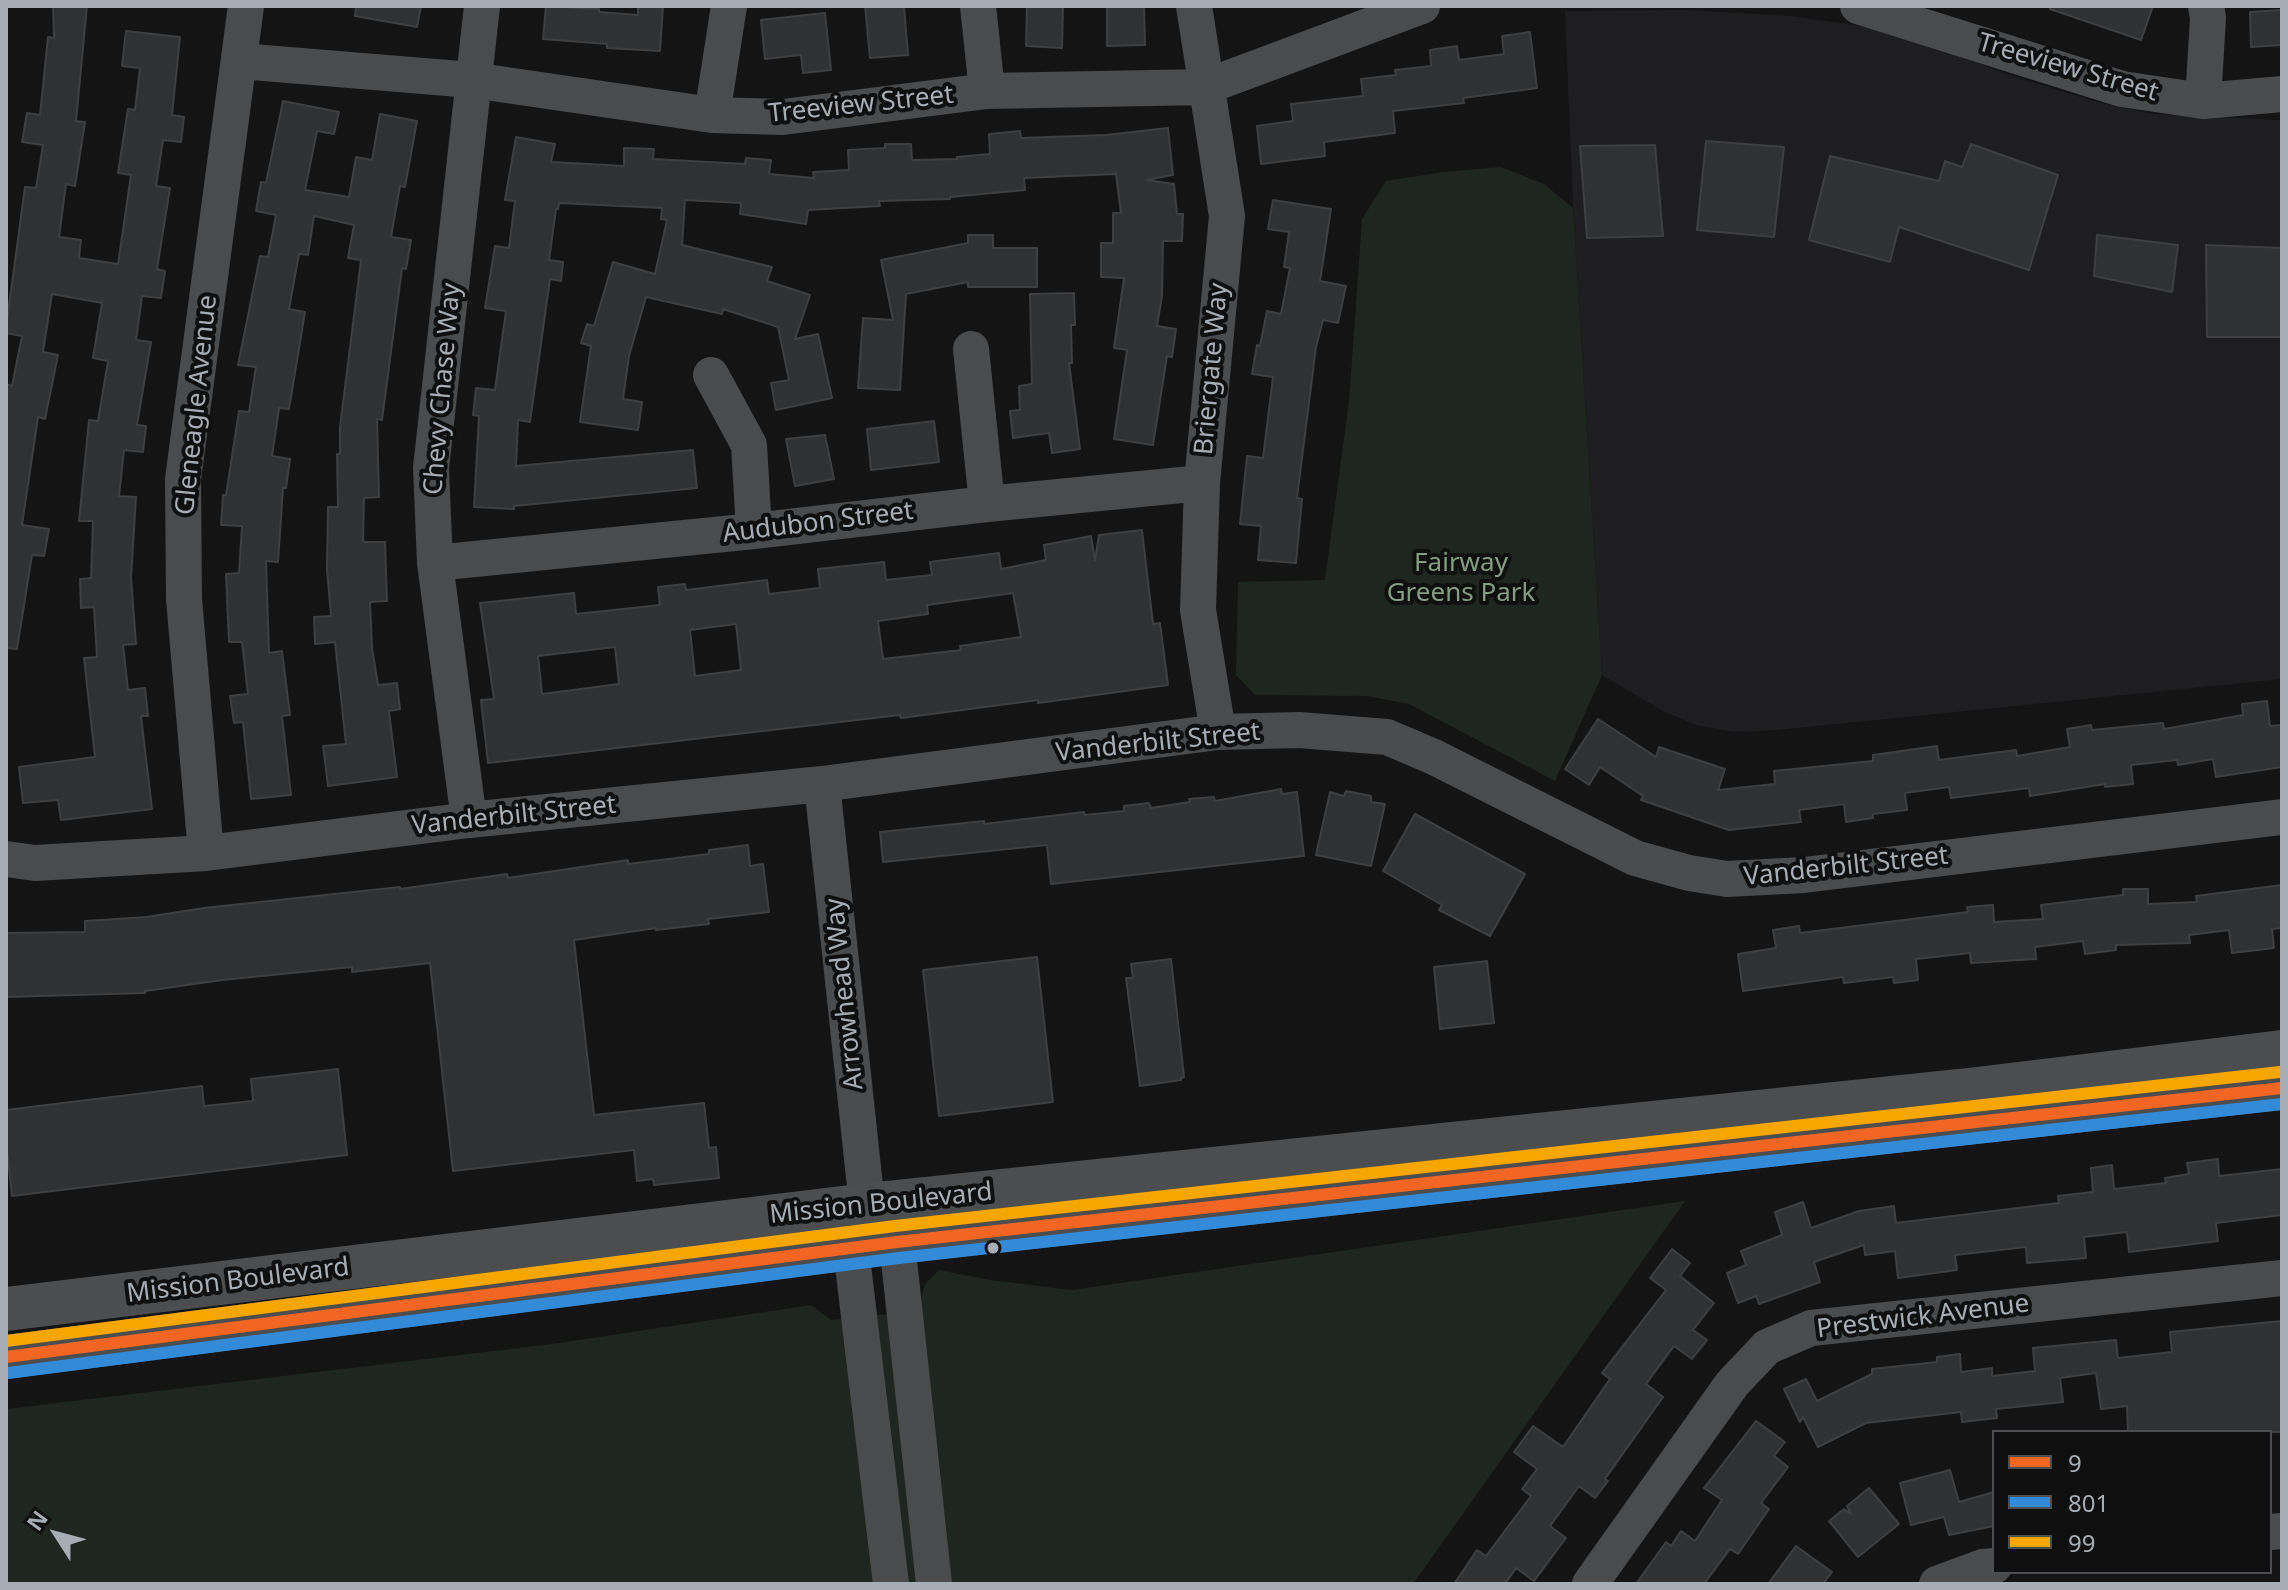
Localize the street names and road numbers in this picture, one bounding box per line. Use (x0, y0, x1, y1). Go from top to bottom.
street label: Treeview Street (1974, 27, 2162, 109)
street label: Treeview Street (767, 80, 955, 130)
street label: Chevy Chase Way (418, 282, 468, 496)
street label: Briergate Way (1189, 282, 1235, 456)
street label: Gleneagle Avenue (170, 293, 224, 517)
street label: Audubon Street (721, 496, 915, 550)
street label: Vanderbilt Street (1054, 717, 1262, 769)
street label: Vanderbilt Street (410, 790, 618, 842)
street label: Vanderbilt Street (1742, 841, 1950, 893)
street label: Arrowhead Way (819, 897, 871, 1091)
street label: Mission Boulevard (768, 1177, 994, 1231)
street label: Mission Boulevard (125, 1252, 351, 1310)
street label: Prestwick Avenue (1815, 1288, 2031, 1346)

